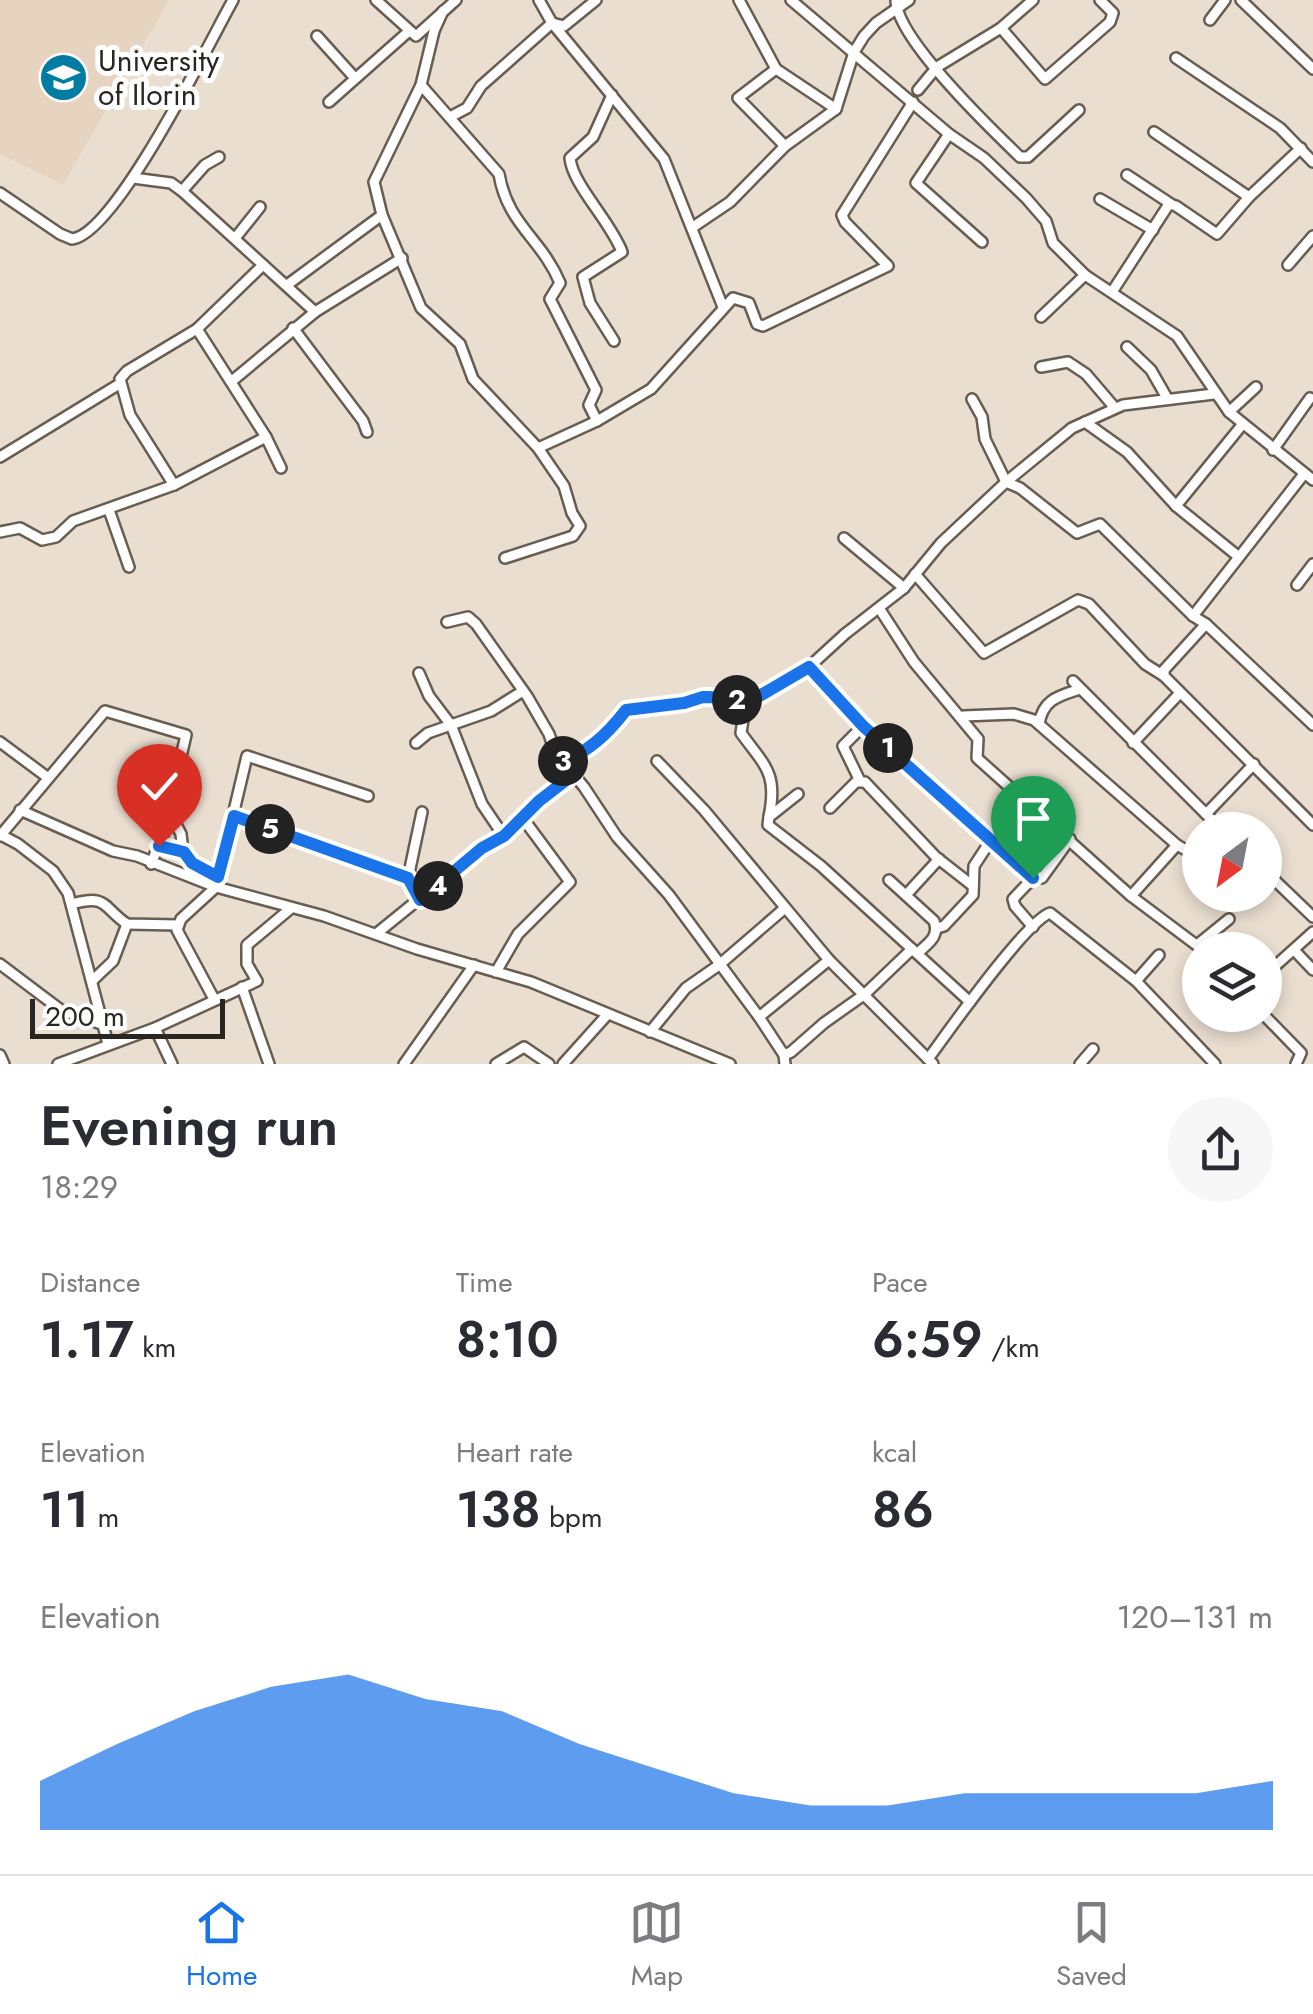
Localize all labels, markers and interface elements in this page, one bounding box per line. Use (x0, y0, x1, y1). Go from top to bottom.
place label: University of Ilorin (98, 39, 220, 116)
school or university icon: University of Ilorin (37, 51, 89, 103)
pin: 2 (712, 675, 762, 725)
text: 2 (728, 679, 746, 720)
pin: 1 (863, 723, 913, 773)
text: 1 (881, 727, 895, 768)
pin: 3 (538, 736, 588, 786)
text: 3 (554, 740, 572, 781)
pin (117, 744, 202, 847)
icon: check (132, 759, 187, 814)
pin (991, 776, 1076, 879)
icon: arrive (1006, 791, 1061, 846)
pin: 5 (245, 804, 295, 854)
text: 5 (261, 808, 279, 849)
north arrow (1182, 812, 1282, 912)
map controls (1182, 812, 1282, 1032)
pin: 4 (413, 861, 463, 911)
text: 4 (428, 865, 448, 906)
button: layers (1182, 932, 1282, 1032)
scale bar (30, 994, 225, 1038)
text: 200 m (45, 996, 125, 1037)
text: Evening run (40, 1086, 338, 1166)
button: share (1168, 1097, 1273, 1202)
text: 18:29 (40, 1164, 118, 1210)
text: Distance (40, 1262, 140, 1303)
text: Time (456, 1262, 513, 1303)
text: Pace (872, 1262, 928, 1303)
text: 1.17 (40, 1303, 134, 1376)
text: 8:10 (456, 1303, 559, 1376)
text: 6:59 (872, 1303, 983, 1376)
text: km (134, 1327, 176, 1368)
text: /km (983, 1327, 1040, 1368)
text: Elevation (40, 1432, 146, 1473)
text: Heart rate (456, 1432, 573, 1473)
text: kcal (872, 1432, 917, 1473)
text: 11 (40, 1473, 89, 1546)
text: 138 (456, 1473, 541, 1546)
text: 86 (872, 1473, 934, 1546)
text: m (89, 1497, 119, 1538)
text: bpm (541, 1497, 603, 1538)
text: Elevation (40, 1594, 161, 1640)
text: 120–131 m (1117, 1594, 1273, 1640)
tab: Home (186, 1895, 257, 1996)
tab: Map (629, 1895, 684, 1996)
tab: Saved (1056, 1895, 1127, 1996)

